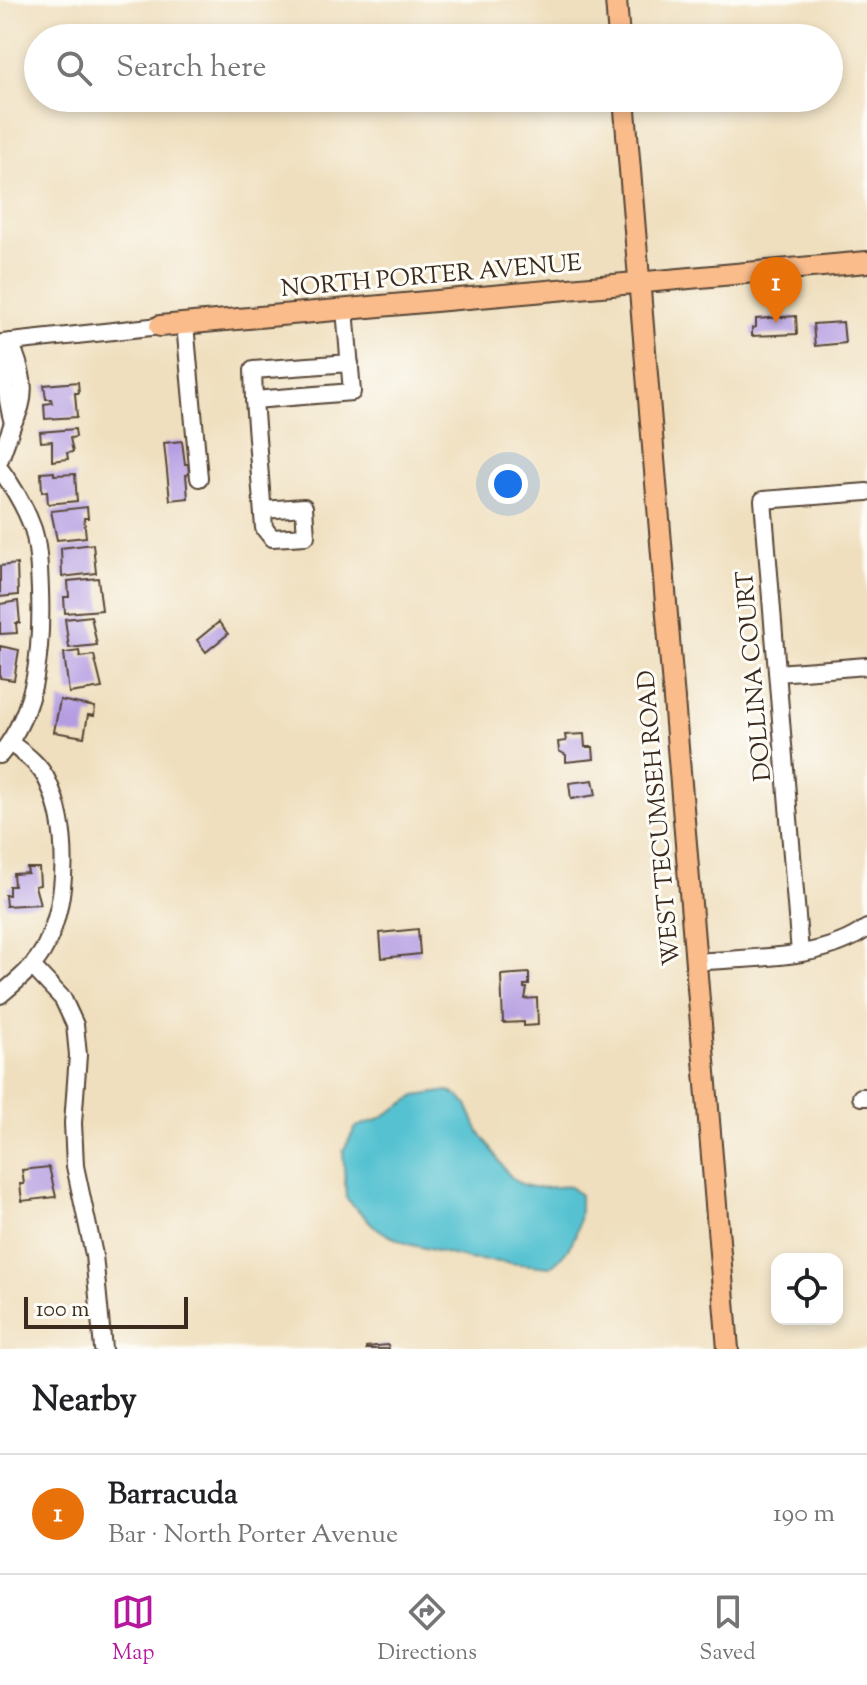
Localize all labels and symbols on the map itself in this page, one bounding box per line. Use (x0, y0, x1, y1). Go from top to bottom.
street label: NORTH PORTER AVENUE (279, 247, 583, 307)
pin: 1 (750, 257, 802, 323)
your location (488, 464, 528, 504)
street label: DOLLINA COURT (729, 569, 781, 782)
street label: WEST TECUMSEH ROAD (630, 669, 690, 967)
scale bar (24, 1293, 188, 1329)

